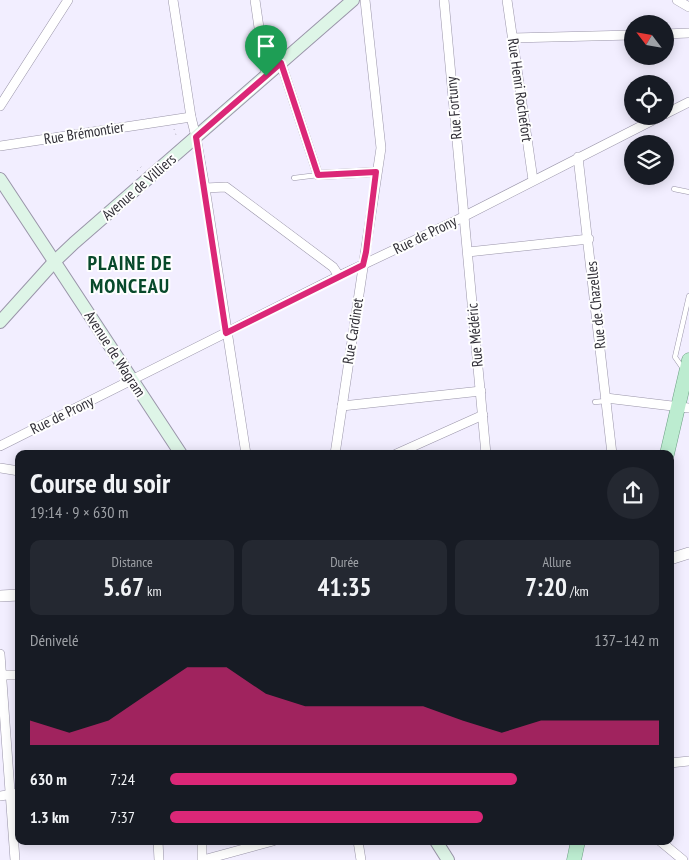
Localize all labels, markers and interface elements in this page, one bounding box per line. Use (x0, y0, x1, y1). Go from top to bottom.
north arrow (624, 15, 674, 65)
map controls (624, 15, 674, 185)
pin (245, 25, 287, 76)
icon: arrive (252, 32, 280, 60)
street label: Rue Henri Rochefort (504, 37, 537, 143)
street label: Rue Fortuny (441, 75, 466, 140)
button: locate (624, 75, 674, 125)
street label: Rue Brémontier (42, 117, 126, 148)
button: layers (624, 135, 674, 185)
street label: Avenue de Villiers (98, 149, 180, 224)
street label: Rue de Prony (390, 211, 460, 258)
district label: PLAINE DE MONCEAU (88, 250, 172, 299)
street label: Rue de Chazelles (581, 260, 610, 350)
street label: Rue Cardinet (338, 297, 367, 365)
street label: Rue Médéric (462, 302, 487, 368)
street label: Avenue de Wagram (81, 307, 150, 400)
street label: Rue de Prony (27, 391, 97, 438)
text: Course du soir (30, 464, 170, 501)
button: share (607, 467, 659, 519)
text: 19:14 · 9 × 630 m (30, 502, 128, 522)
text: Distance (112, 553, 153, 571)
text: Durée (330, 553, 359, 571)
text: Allure (542, 553, 571, 571)
text: 5.67 (103, 571, 144, 603)
text: 41:35 (317, 571, 372, 603)
text: 7:20 (525, 571, 567, 603)
text: km (144, 582, 162, 600)
text: /km (567, 582, 589, 600)
text: Dénivelé (30, 630, 79, 650)
text: 137–142 m (594, 630, 659, 650)
text: 630 m (30, 769, 67, 789)
text: 7:24 (110, 769, 135, 789)
text: 1.3 km (30, 807, 69, 827)
text: 7:37 (110, 807, 135, 827)

